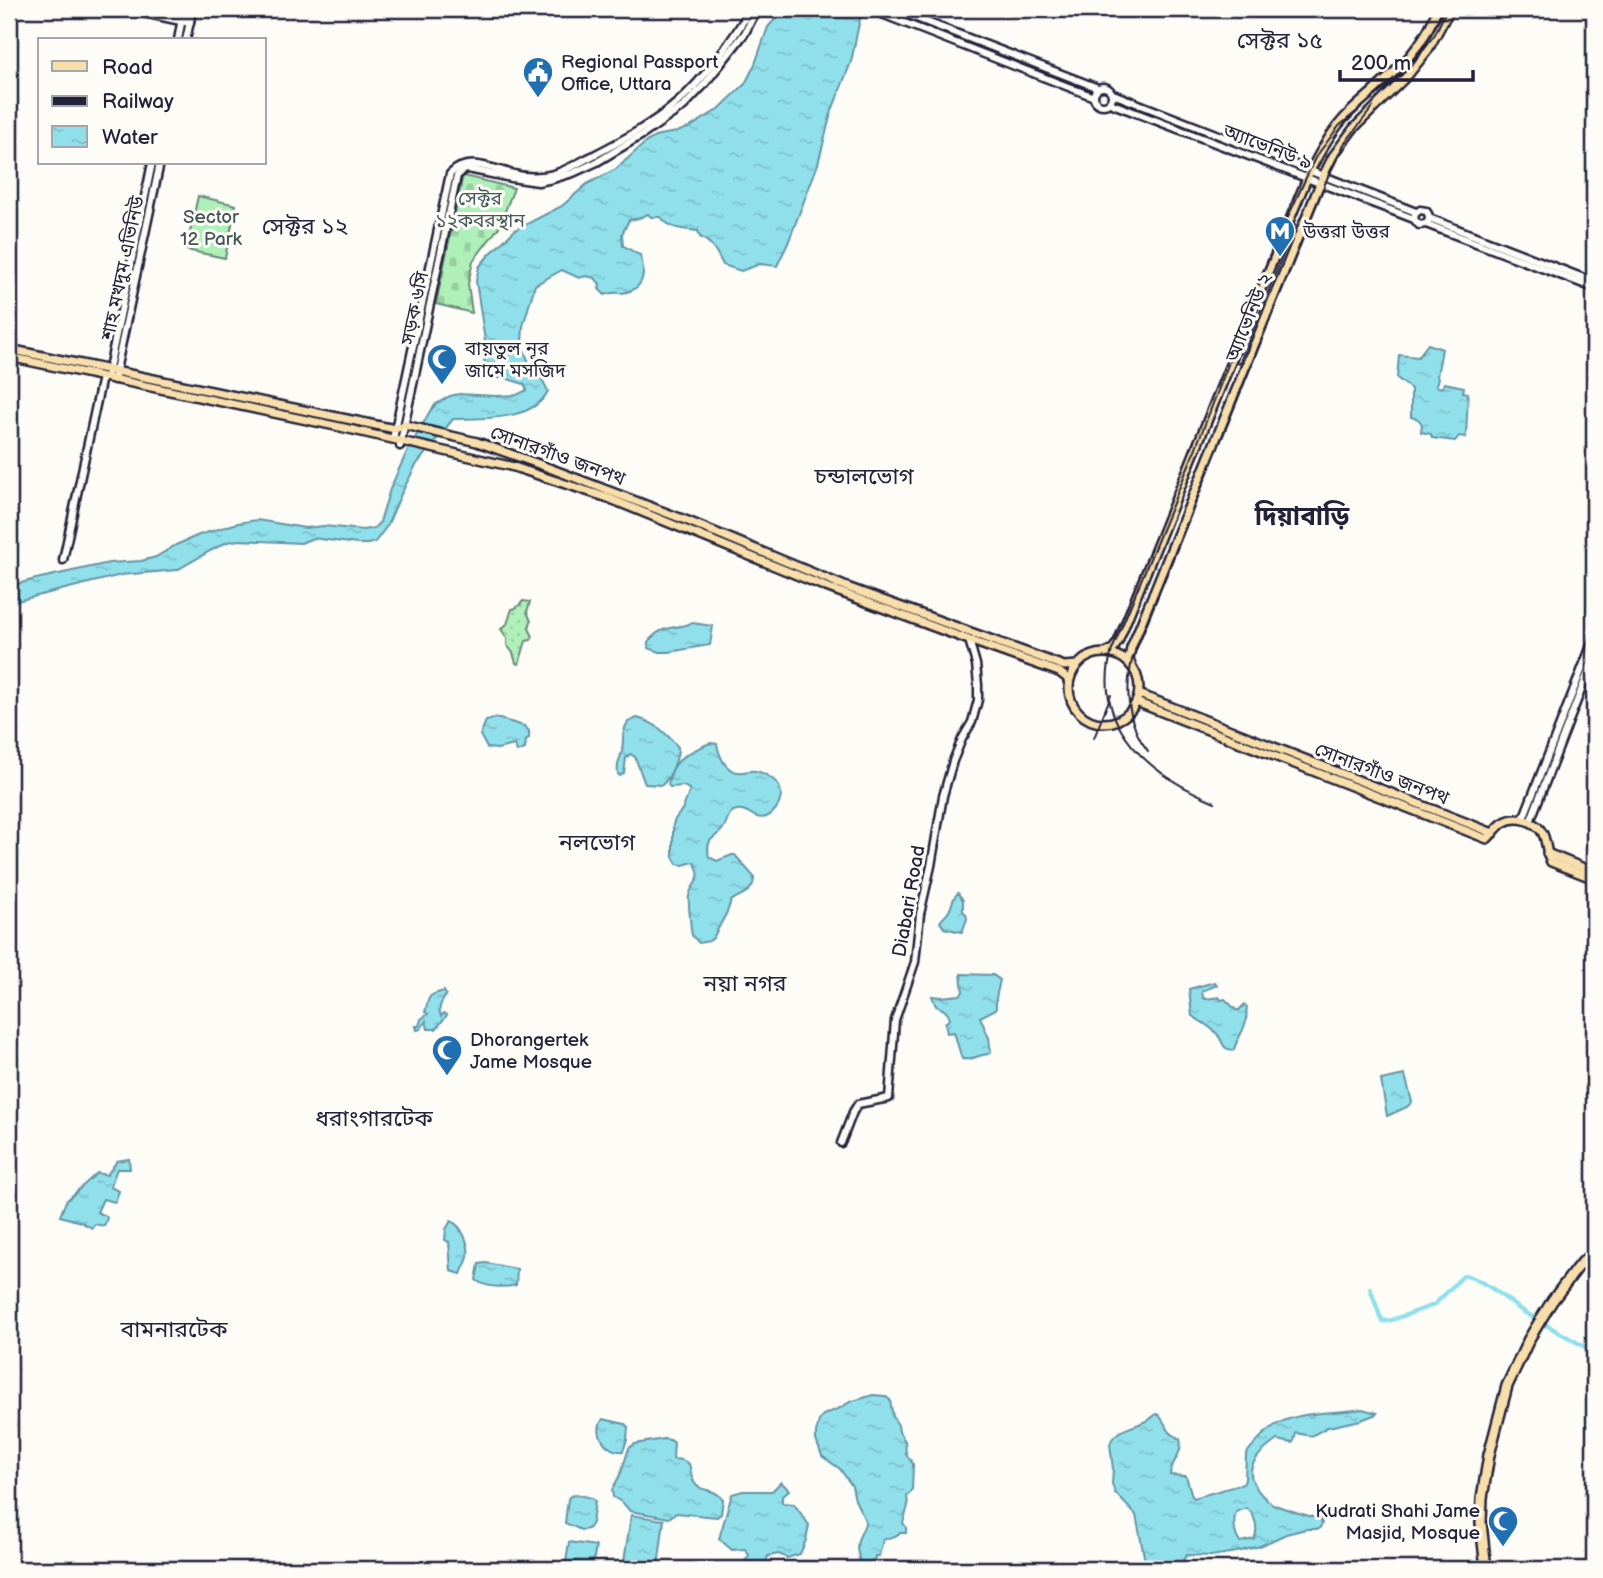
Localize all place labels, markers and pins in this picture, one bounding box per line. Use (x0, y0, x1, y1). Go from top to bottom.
place label: Regional Passport Office, Uttara (561, 51, 718, 96)
public building icon: Regional Passport Office, Uttara (521, 55, 555, 99)
metro station icon: উত্তরা উত্তর (1263, 214, 1297, 258)
place label: উত্তরা উত্তর (1302, 220, 1391, 244)
place label: বায়তুল নূর জামে মসজিদ (464, 338, 566, 383)
mosque icon: বায়তুল নূর জামে মসজিদ (425, 342, 459, 386)
place label: Dhorangertek Jame Mosque (470, 1029, 592, 1074)
mosque icon: Dhorangertek Jame Mosque (430, 1033, 464, 1077)
place label: Kudrati Shahi Jame Masjid, Mosque (1315, 1500, 1480, 1545)
mosque icon: Kudrati Shahi Jame Masjid, Mosque (1486, 1504, 1520, 1548)

